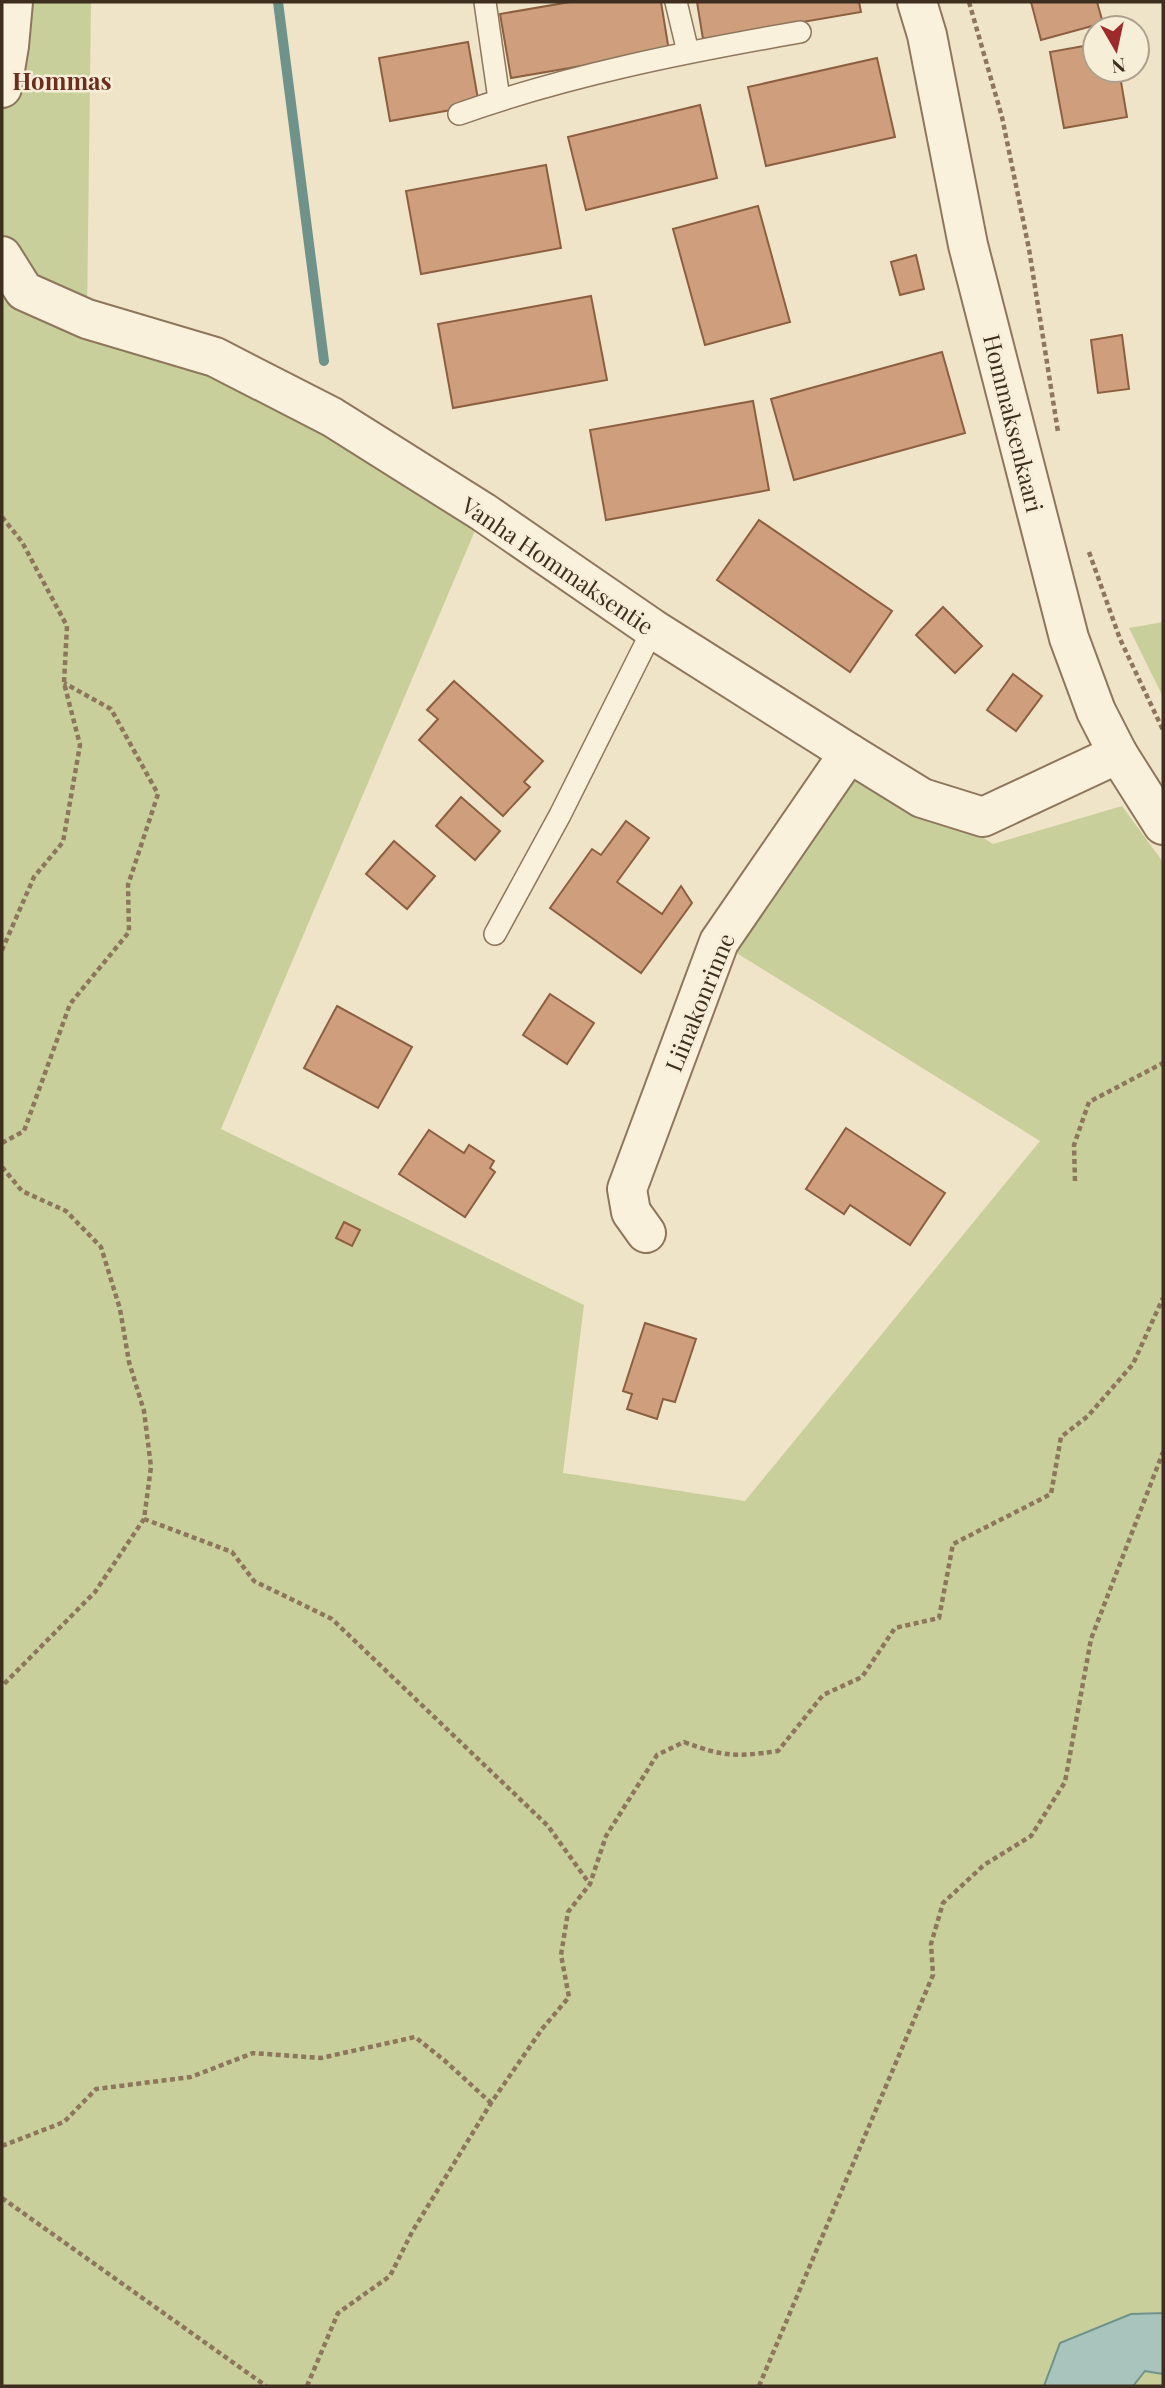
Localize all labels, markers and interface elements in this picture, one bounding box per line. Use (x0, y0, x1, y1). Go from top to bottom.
north arrow (1081, 14, 1151, 84)
text: N (1110, 53, 1128, 81)
district label: Hommas (12, 64, 112, 96)
street label: Hommaksenkaari (977, 331, 1051, 516)
street label: Vanha Hommaksentie (455, 489, 660, 641)
street label: Liinakonrinne (657, 928, 741, 1076)

